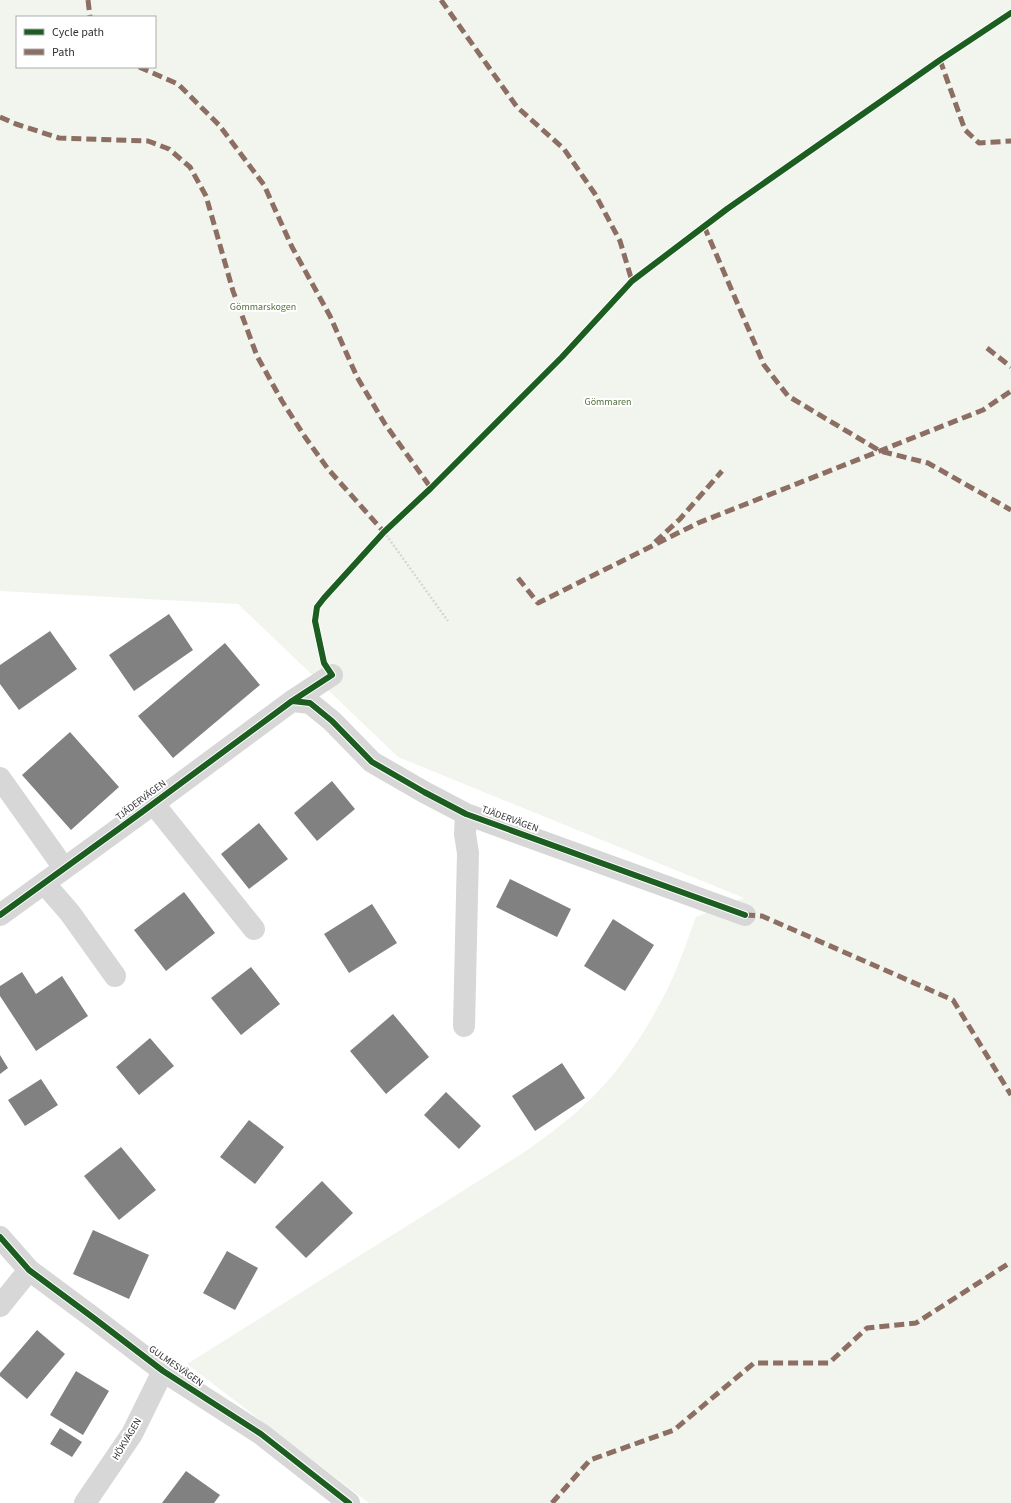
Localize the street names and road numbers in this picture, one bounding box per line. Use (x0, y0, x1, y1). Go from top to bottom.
street label: TJÄDERVÄGEN (113, 776, 169, 824)
street label: TJÄDERVÄGEN (480, 802, 540, 836)
street label: GULMESVÄGEN (146, 1342, 206, 1390)
street label: HÖKVÄGEN (109, 1415, 145, 1463)

